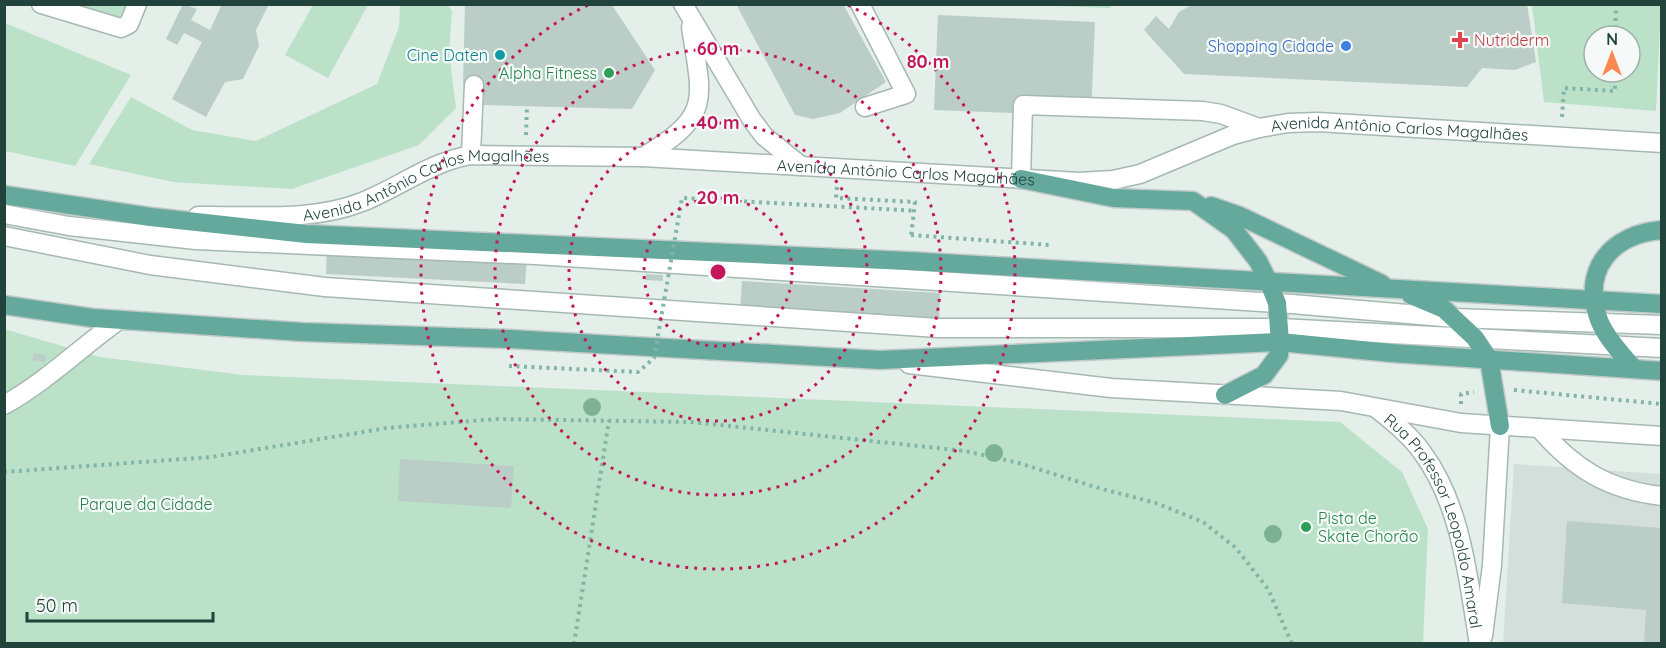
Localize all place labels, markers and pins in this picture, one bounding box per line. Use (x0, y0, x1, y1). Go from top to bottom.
place label: Nutriderm (1474, 30, 1549, 50)
marker: Nutriderm (1451, 31, 1469, 49)
place label: Shopping Cidade (1208, 36, 1334, 56)
marker: Shopping Cidade (1339, 39, 1353, 53)
place label: Cine Daten (407, 45, 488, 65)
marker: Cine Daten (493, 48, 507, 62)
place label: Alpha Fitness (499, 63, 597, 83)
marker: Alpha Fitness (602, 66, 616, 80)
centre of rings (708, 262, 728, 282)
place label: Pista de Skate Chorão (1318, 508, 1418, 546)
marker: Pista de Skate Chorão (1299, 520, 1313, 534)

